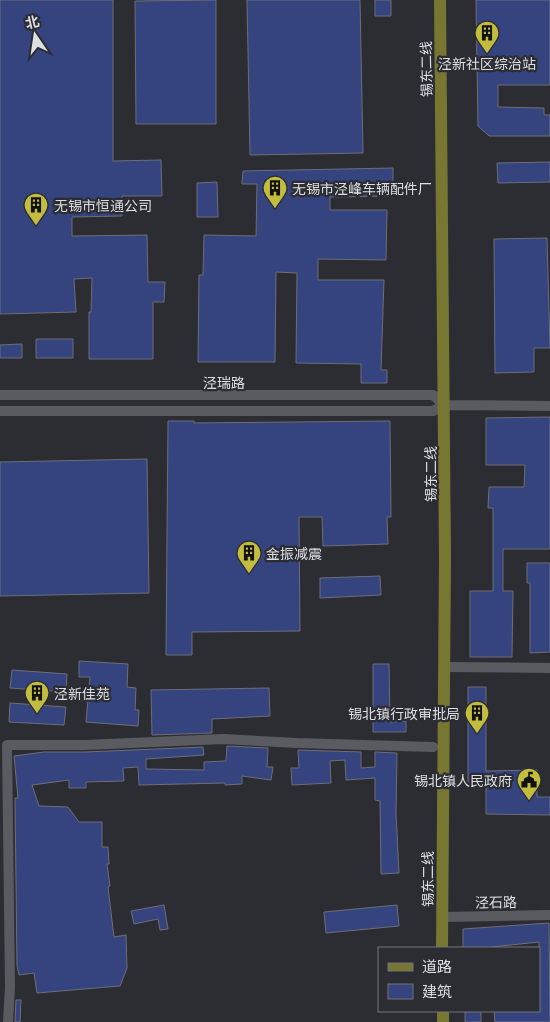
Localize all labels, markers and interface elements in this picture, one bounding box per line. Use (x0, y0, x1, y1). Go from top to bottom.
north arrow (10, 10, 60, 60)
text: 北 (23, 11, 41, 33)
building icon: 泾新社区综治站 (474, 20, 500, 54)
street label: 锡东二线 (416, 41, 436, 97)
place label: 泾新社区综治站 (438, 54, 536, 73)
building icon: 无锡市泾峰车辆配件厂 (262, 175, 288, 209)
place label: 无锡市泾峰车辆配件厂 (292, 179, 432, 198)
building icon: 无锡市恒通公司 (23, 192, 49, 226)
place label: 无锡市恒通公司 (54, 196, 152, 215)
street label: 泾瑞路 (203, 373, 245, 392)
street label: 锡东二线 (421, 446, 440, 502)
building icon: 金振减震 (236, 540, 262, 574)
place label: 金振减震 (266, 544, 322, 563)
building icon: 泾新佳苑 (24, 680, 50, 714)
place label: 泾新佳苑 (54, 684, 110, 703)
building icon: 锡北镇行政审批局 (464, 700, 490, 734)
place label: 锡北镇行政审批局 (348, 704, 460, 723)
public building icon: 锡北镇人民政府 (516, 767, 542, 801)
place label: 锡北镇人民政府 (414, 771, 512, 790)
street label: 锡东二线 (418, 851, 437, 907)
street label: 泾石路 (475, 892, 517, 912)
legend (378, 947, 540, 1012)
text: 道路 (422, 956, 452, 976)
text: 建筑 (422, 981, 452, 1001)

